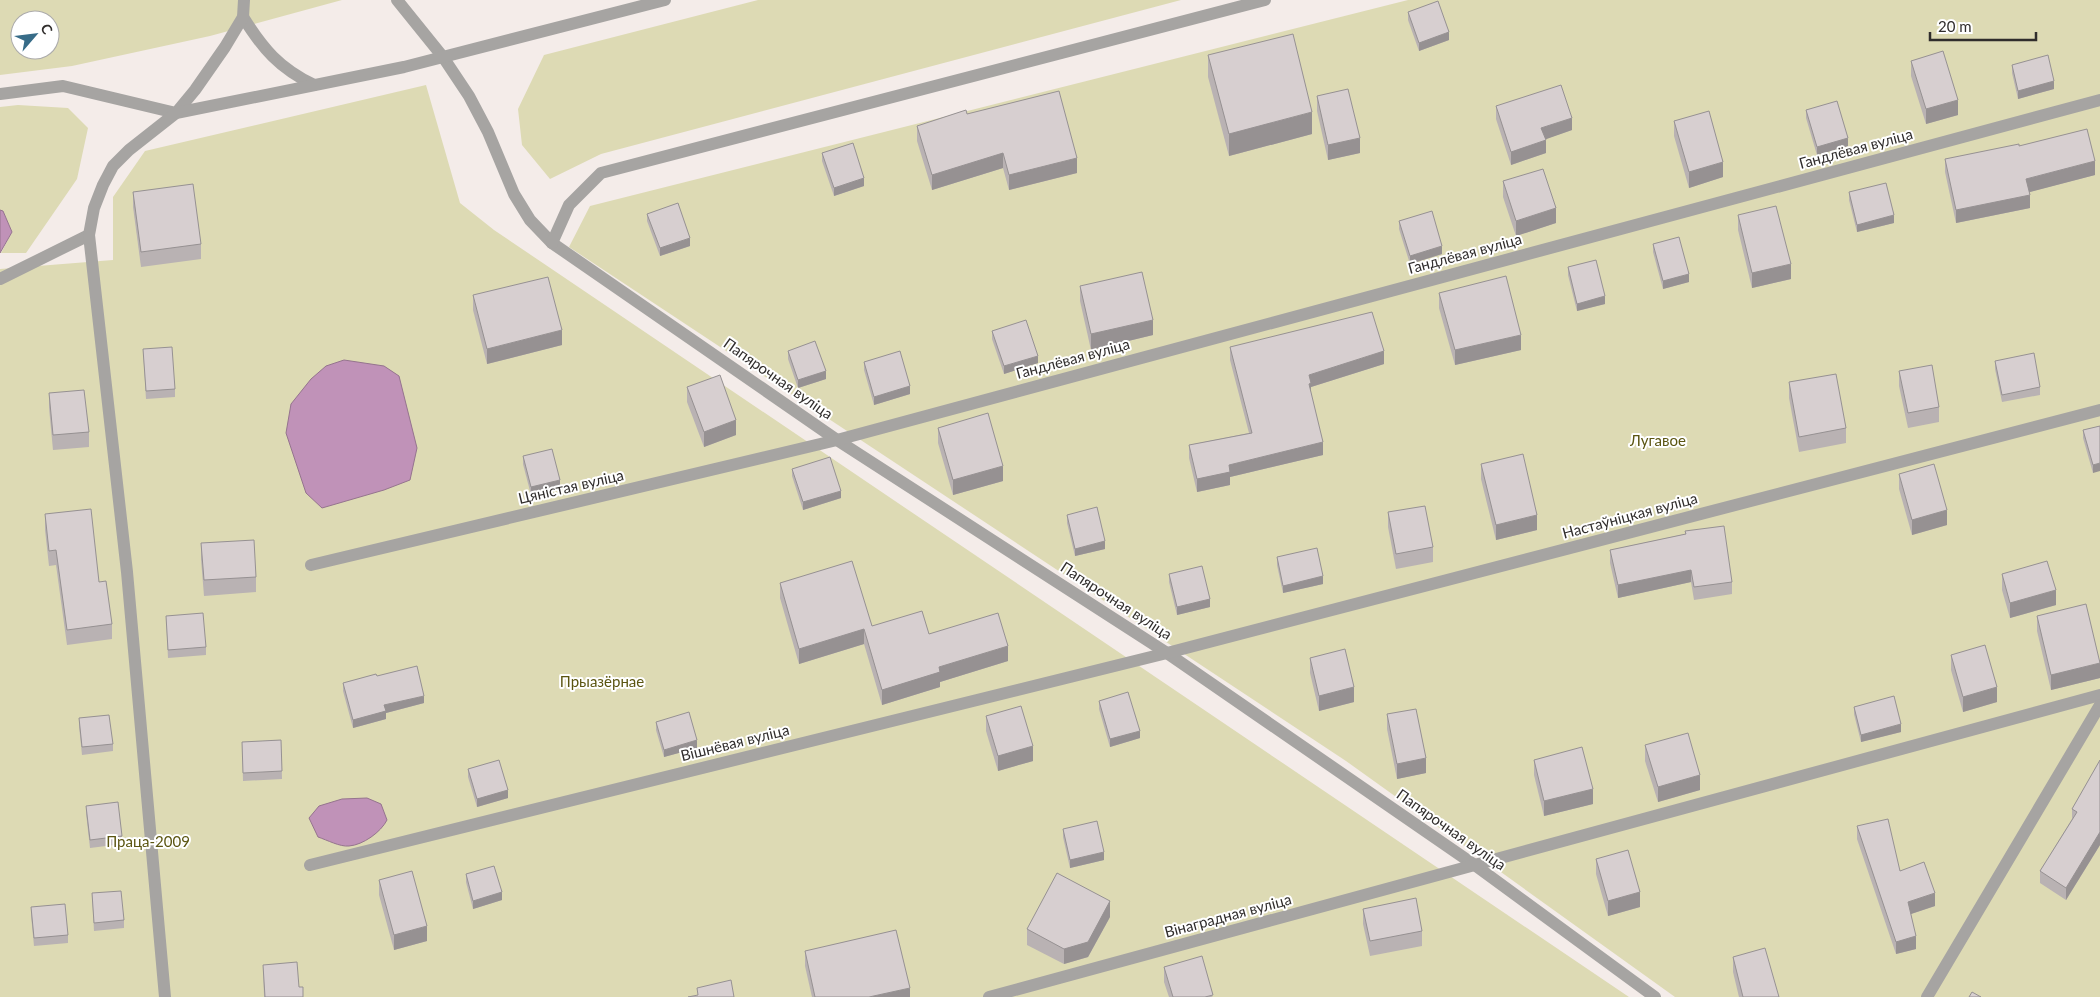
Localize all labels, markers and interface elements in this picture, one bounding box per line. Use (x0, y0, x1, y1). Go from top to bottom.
north arrow (10, 10, 60, 60)
scale bar (1930, 10, 2036, 42)
text: 20 m (1938, 17, 1972, 35)
text: С (37, 21, 57, 37)
street label: Гандлёвая вуліца (1797, 124, 1915, 172)
street label: Гандлёвая вуліца (1406, 229, 1524, 277)
street label: Папярочная вуліца (721, 334, 837, 423)
street label: Гандлёвая вуліца (1014, 334, 1132, 382)
park label: Лугавое (1629, 431, 1686, 449)
street label: Цяністая вуліца (516, 465, 625, 507)
street label: Настаўніцкая вуліца (1560, 488, 1699, 542)
street label: Папярочная вуліца (1058, 557, 1176, 643)
park label: Прыазёрнае (560, 672, 644, 690)
street label: Вішнёвая вуліца (679, 720, 791, 764)
street label: Папярочная вуліца (1394, 785, 1510, 874)
park label: Праца-2009 (106, 832, 190, 850)
street label: Вінаградная вуліца (1162, 889, 1293, 941)

